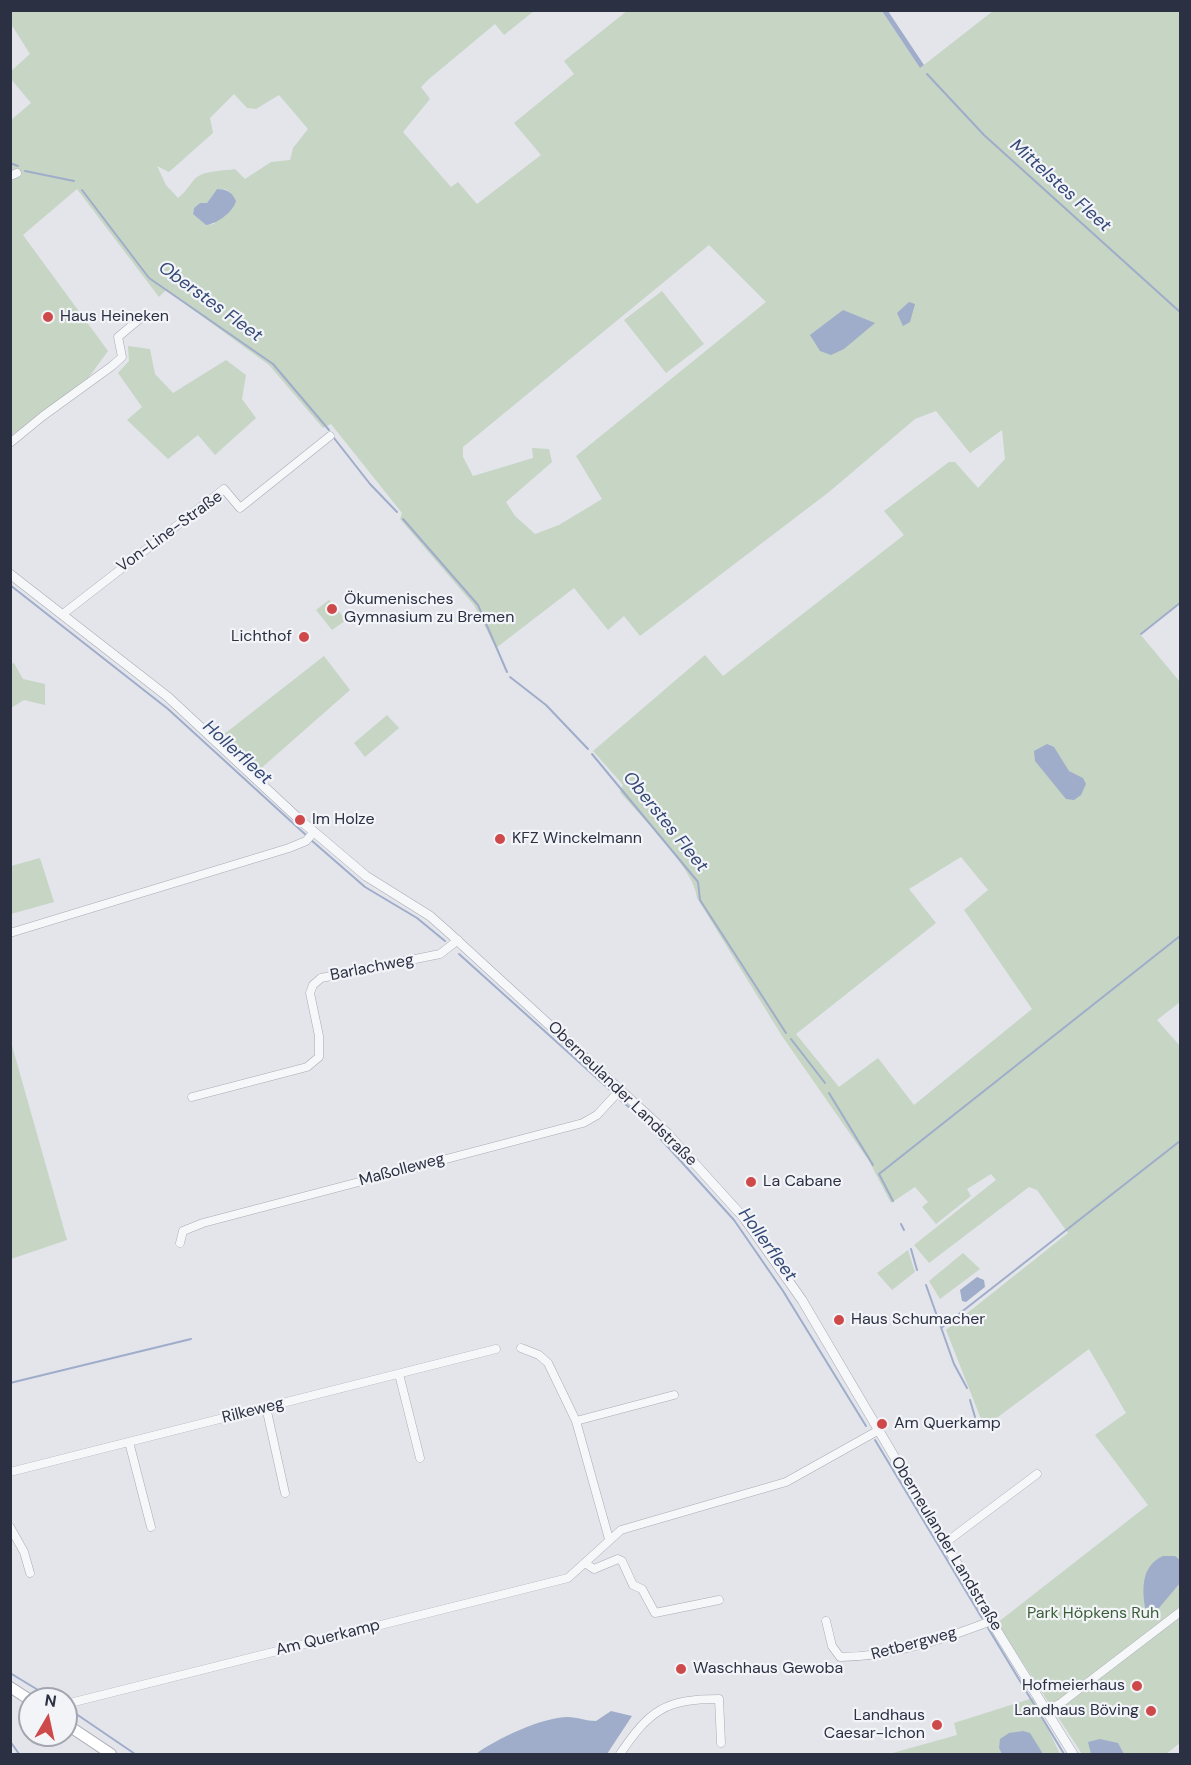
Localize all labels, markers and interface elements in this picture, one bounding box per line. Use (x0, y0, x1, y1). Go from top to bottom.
water label: Mittelstes Fleet (1005, 135, 1115, 237)
water label: Oberstes Fleet (154, 257, 266, 347)
place label: Haus Heineken (60, 307, 169, 327)
marker: Haus Heineken (41, 310, 55, 324)
street label: Von-Line-Straße (113, 487, 227, 577)
place label: Ökumenisches Gymnasium zu Bremen (344, 590, 514, 628)
marker: Ökumenisches Gymnasium zu Bremen (325, 602, 339, 616)
place label: Lichthof (231, 627, 292, 647)
marker: Lichthof (297, 630, 311, 644)
water label: Hollerfleet (198, 716, 276, 790)
water label: Oberstes Fleet (618, 767, 712, 877)
place label: Im Holze (312, 810, 375, 830)
marker: Im Holze (293, 813, 307, 827)
place label: KFZ Winckelmann (512, 829, 642, 849)
marker: KFZ Winckelmann (493, 832, 507, 846)
street label: Barlachweg (329, 950, 415, 986)
street label: Oberneulander Landstraße (543, 1018, 701, 1170)
street label: Maßolleweg (357, 1149, 447, 1191)
place label: La Cabane (763, 1172, 842, 1192)
marker: La Cabane (744, 1175, 758, 1189)
water label: Hollerfleet (733, 1204, 801, 1286)
place label: Haus Schumacher (851, 1310, 985, 1330)
marker: Haus Schumacher (832, 1313, 846, 1327)
street label: Rilkeweg (220, 1394, 286, 1428)
place label: Am Querkamp (894, 1414, 1001, 1434)
marker: Am Querkamp (875, 1417, 889, 1431)
street label: Oberneulander Landstraße (886, 1453, 1006, 1635)
park label: Park Höpkens Ruh (1027, 1604, 1159, 1624)
street label: Am Querkamp (274, 1616, 382, 1660)
street label: Retbergweg (869, 1623, 959, 1665)
place label: Waschhaus Gewoba (693, 1659, 843, 1679)
marker: Waschhaus Gewoba (674, 1662, 688, 1676)
place label: Hofmeierhaus (1022, 1676, 1125, 1696)
marker: Hofmeierhaus (1130, 1679, 1144, 1693)
north arrow (18, 1687, 78, 1747)
text: N (43, 1689, 58, 1712)
place label: Landhaus Böving (1014, 1701, 1139, 1721)
marker: Landhaus Böving (1144, 1704, 1158, 1718)
place label: Landhaus Caesar-Ichon (824, 1706, 925, 1744)
marker: Landhaus Caesar-Ichon (930, 1718, 944, 1732)

